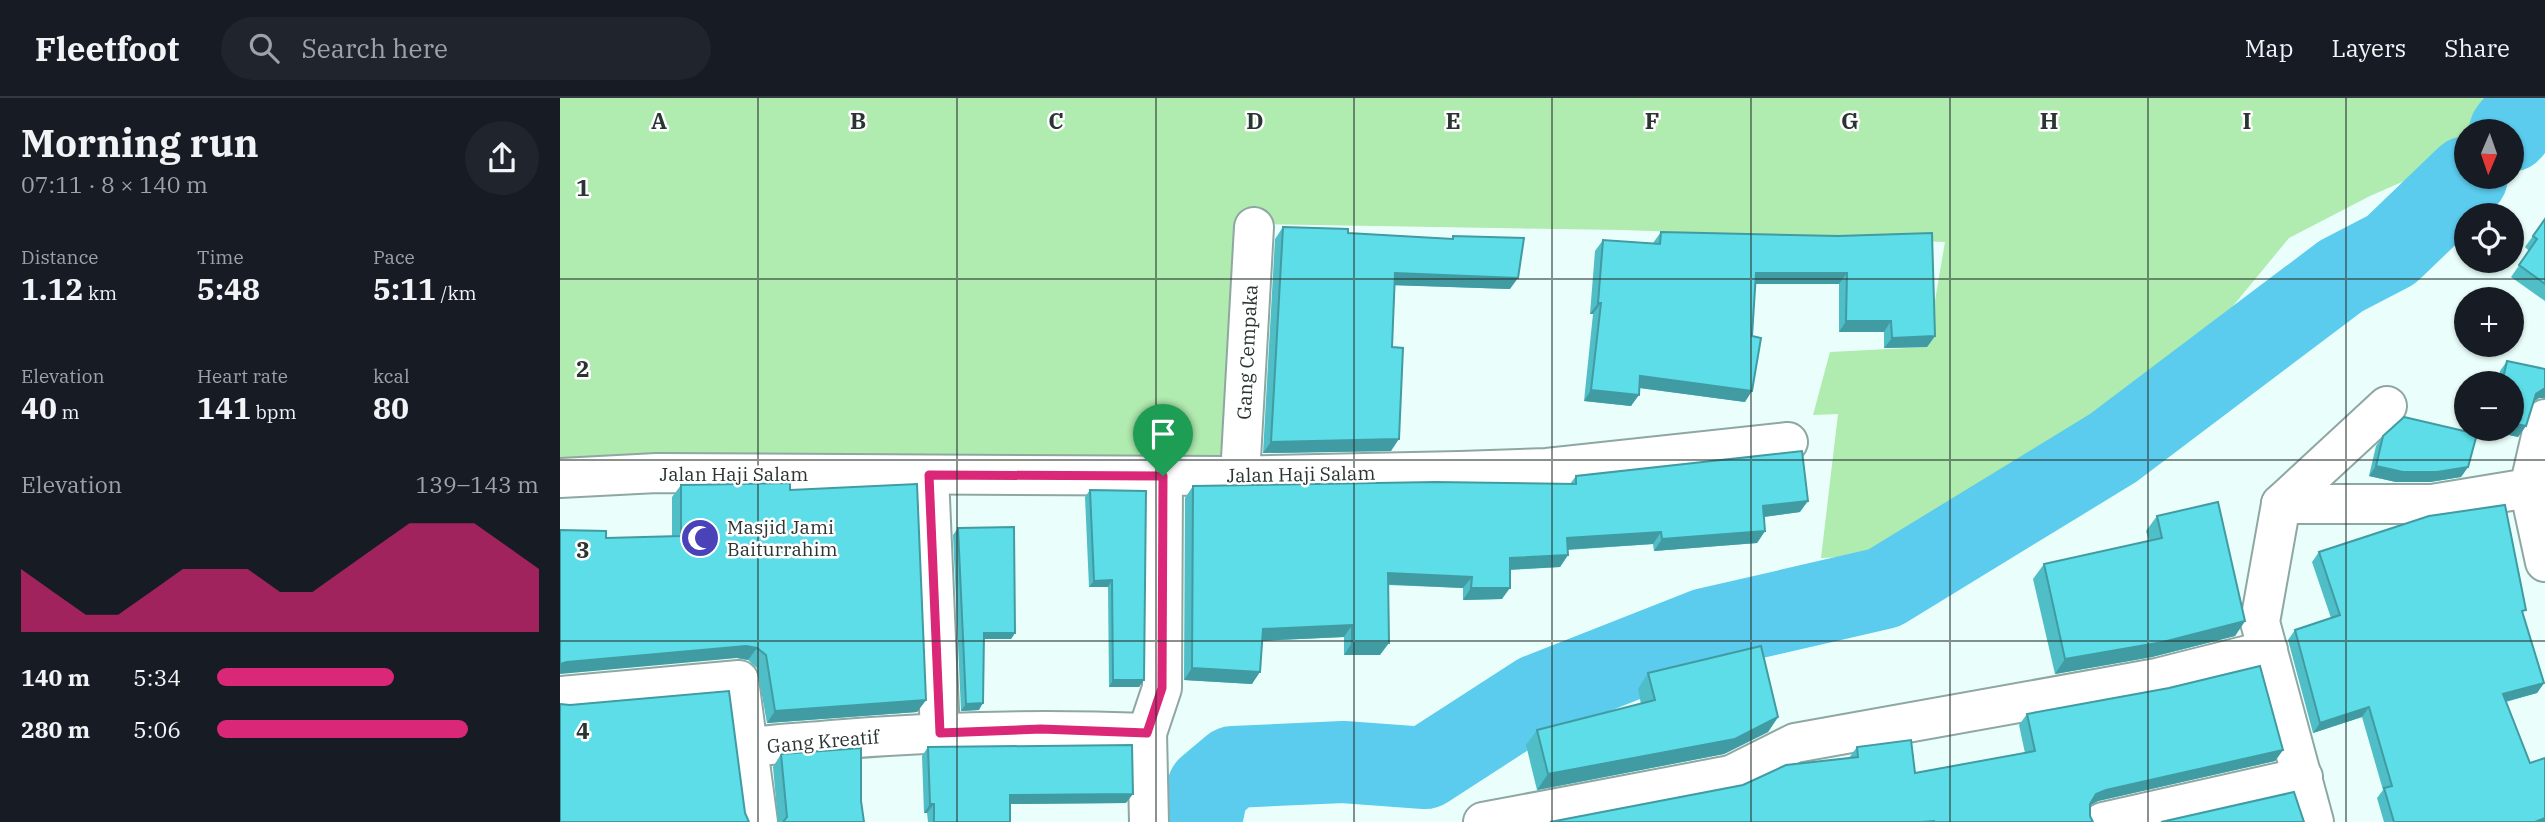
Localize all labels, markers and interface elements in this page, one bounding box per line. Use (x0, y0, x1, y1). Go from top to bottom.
search box (221, 17, 711, 80)
text: Fleetfoot (35, 27, 179, 70)
icon: search (245, 29, 283, 67)
text: Search here (301, 31, 448, 65)
text: Map (2245, 32, 2293, 64)
text: Layers (2331, 32, 2406, 64)
text: Share (2444, 32, 2510, 64)
text: A (651, 105, 667, 135)
text: B (850, 105, 866, 135)
text: C (1048, 105, 1064, 135)
text: D (1246, 105, 1264, 135)
text: E (1445, 105, 1461, 135)
text: F (1645, 105, 1659, 135)
text: G (1841, 105, 1859, 135)
text: H (2040, 105, 2058, 135)
text: I (2243, 105, 2251, 135)
text: Morning run (21, 118, 259, 167)
north arrow (2454, 119, 2524, 189)
map controls (2454, 119, 2524, 441)
button: share (465, 121, 539, 195)
text: 07:11 · 8 × 140 m (21, 169, 208, 199)
text: 1 (576, 172, 590, 202)
button: locate (2454, 203, 2524, 273)
text: Distance (21, 245, 99, 269)
text: Time (197, 245, 244, 269)
text: Pace (373, 245, 415, 269)
text: 1.12 (21, 269, 83, 308)
text: 5:48 (197, 269, 260, 308)
text: 5:11 (373, 269, 436, 308)
text: km (83, 281, 117, 305)
text: /km (436, 281, 477, 305)
street label: Gang Cempaka (1231, 284, 1263, 420)
button: + (2454, 287, 2524, 357)
text: 2 (576, 353, 590, 383)
text: Elevation (21, 364, 105, 388)
text: Heart rate (197, 364, 288, 388)
text: kcal (373, 364, 410, 388)
button: − (2454, 371, 2524, 441)
text: 40 (21, 388, 57, 427)
text: 141 (197, 388, 251, 427)
text: 80 (373, 388, 409, 427)
text: m (57, 400, 80, 424)
text: bpm (251, 400, 297, 424)
pin (1133, 404, 1193, 476)
icon: arrive (1144, 415, 1182, 453)
street label: Jalan Haji Salam (1226, 461, 1376, 487)
street label: Jalan Haji Salam (660, 462, 808, 486)
text: Elevation (21, 469, 122, 499)
text: 139–143 m (415, 469, 539, 499)
place label: Masjid Jami Baiturrahim (727, 515, 838, 561)
mosque icon: Masjid Jami Baiturrahim (679, 517, 721, 559)
text: 3 (576, 534, 590, 564)
text: 140 m (21, 662, 90, 692)
text: 5:34 (133, 662, 181, 692)
text: 280 m (21, 714, 90, 744)
text: 5:06 (133, 714, 181, 744)
text: 4 (576, 715, 590, 745)
street label: Gang Kreatif (766, 724, 882, 758)

